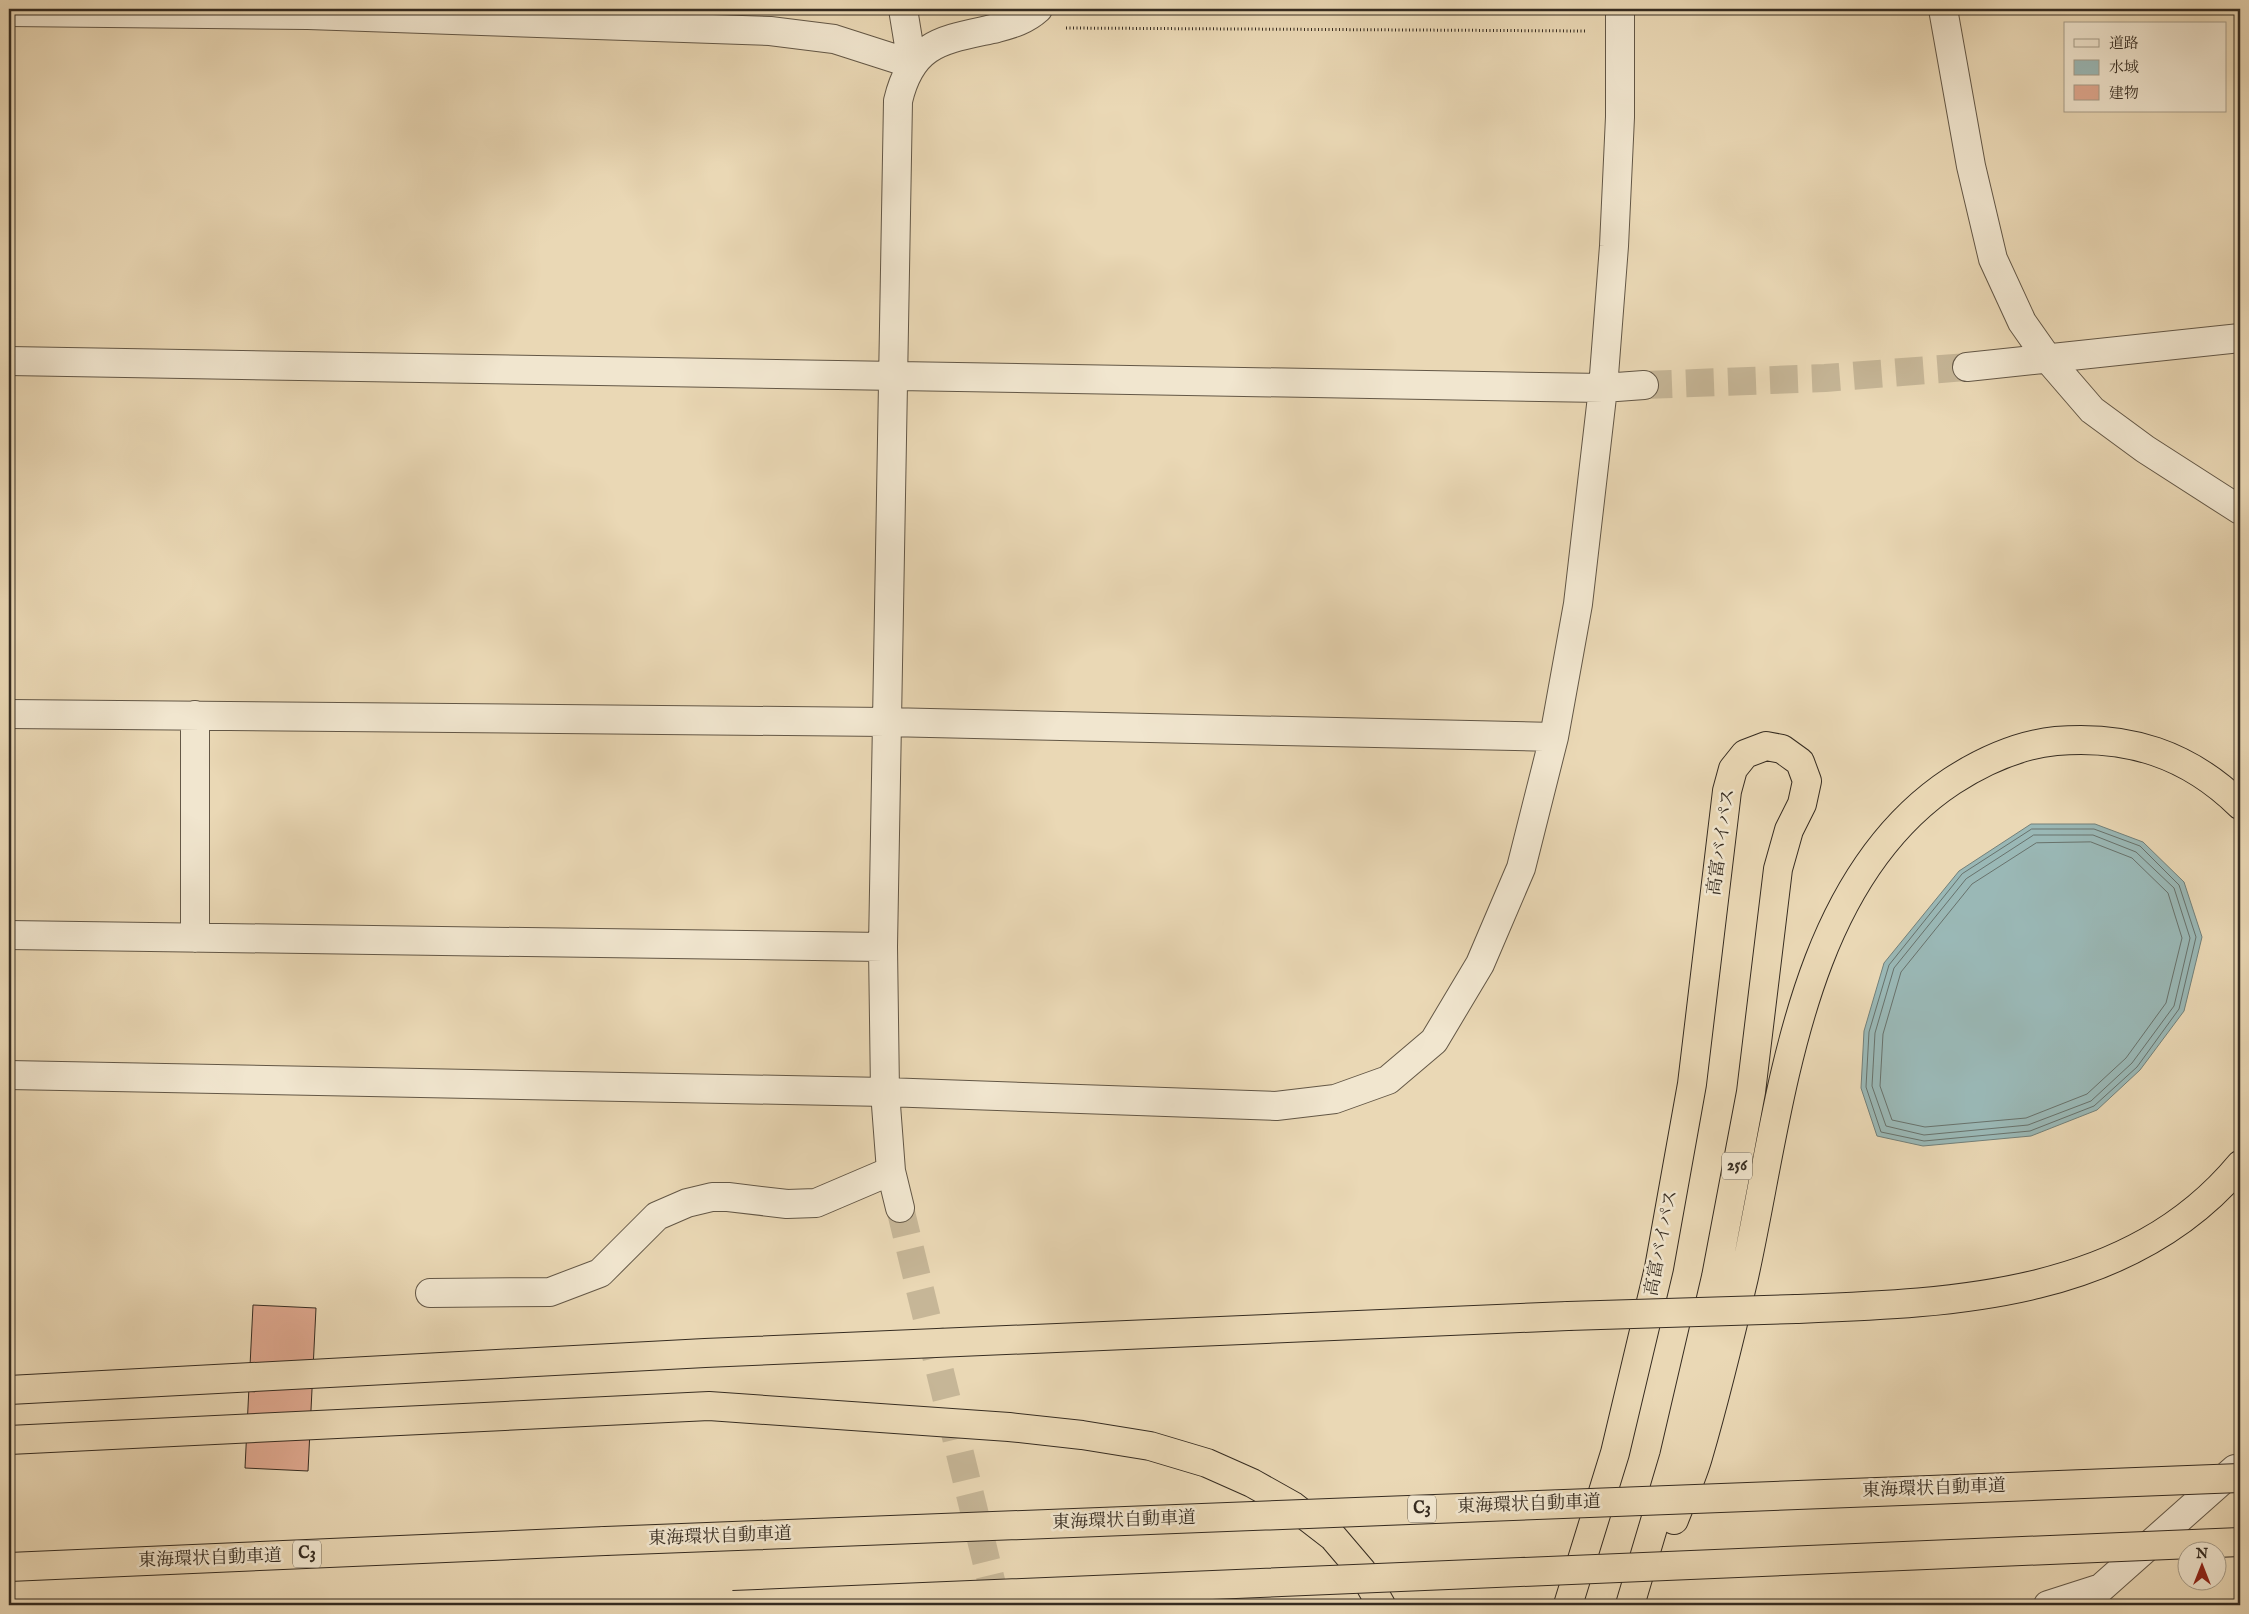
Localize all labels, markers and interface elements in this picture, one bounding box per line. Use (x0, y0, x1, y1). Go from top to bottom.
legend (2064, 22, 2226, 112)
text: 道路 (2109, 34, 2139, 53)
text: 水域 (2109, 58, 2139, 77)
text: 建物 (2109, 84, 2139, 103)
street label: 高富バイパス (1703, 787, 1741, 897)
road number: 256 (1722, 1152, 1752, 1180)
street label: 高富バイパス (1640, 1188, 1684, 1298)
street label: 東海環状自動車道 (1862, 1475, 2006, 1503)
street label: 東海環状自動車道 (1457, 1491, 1601, 1519)
road number: C3 (1408, 1496, 1436, 1522)
street label: 東海環状自動車道 (1052, 1507, 1196, 1535)
street label: 東海環状自動車道 (648, 1523, 792, 1551)
road number: C3 (293, 1540, 321, 1568)
north arrow (2176, 1542, 2226, 1592)
street label: 東海環状自動車道 (138, 1545, 282, 1573)
text: N (2195, 1545, 2208, 1563)

